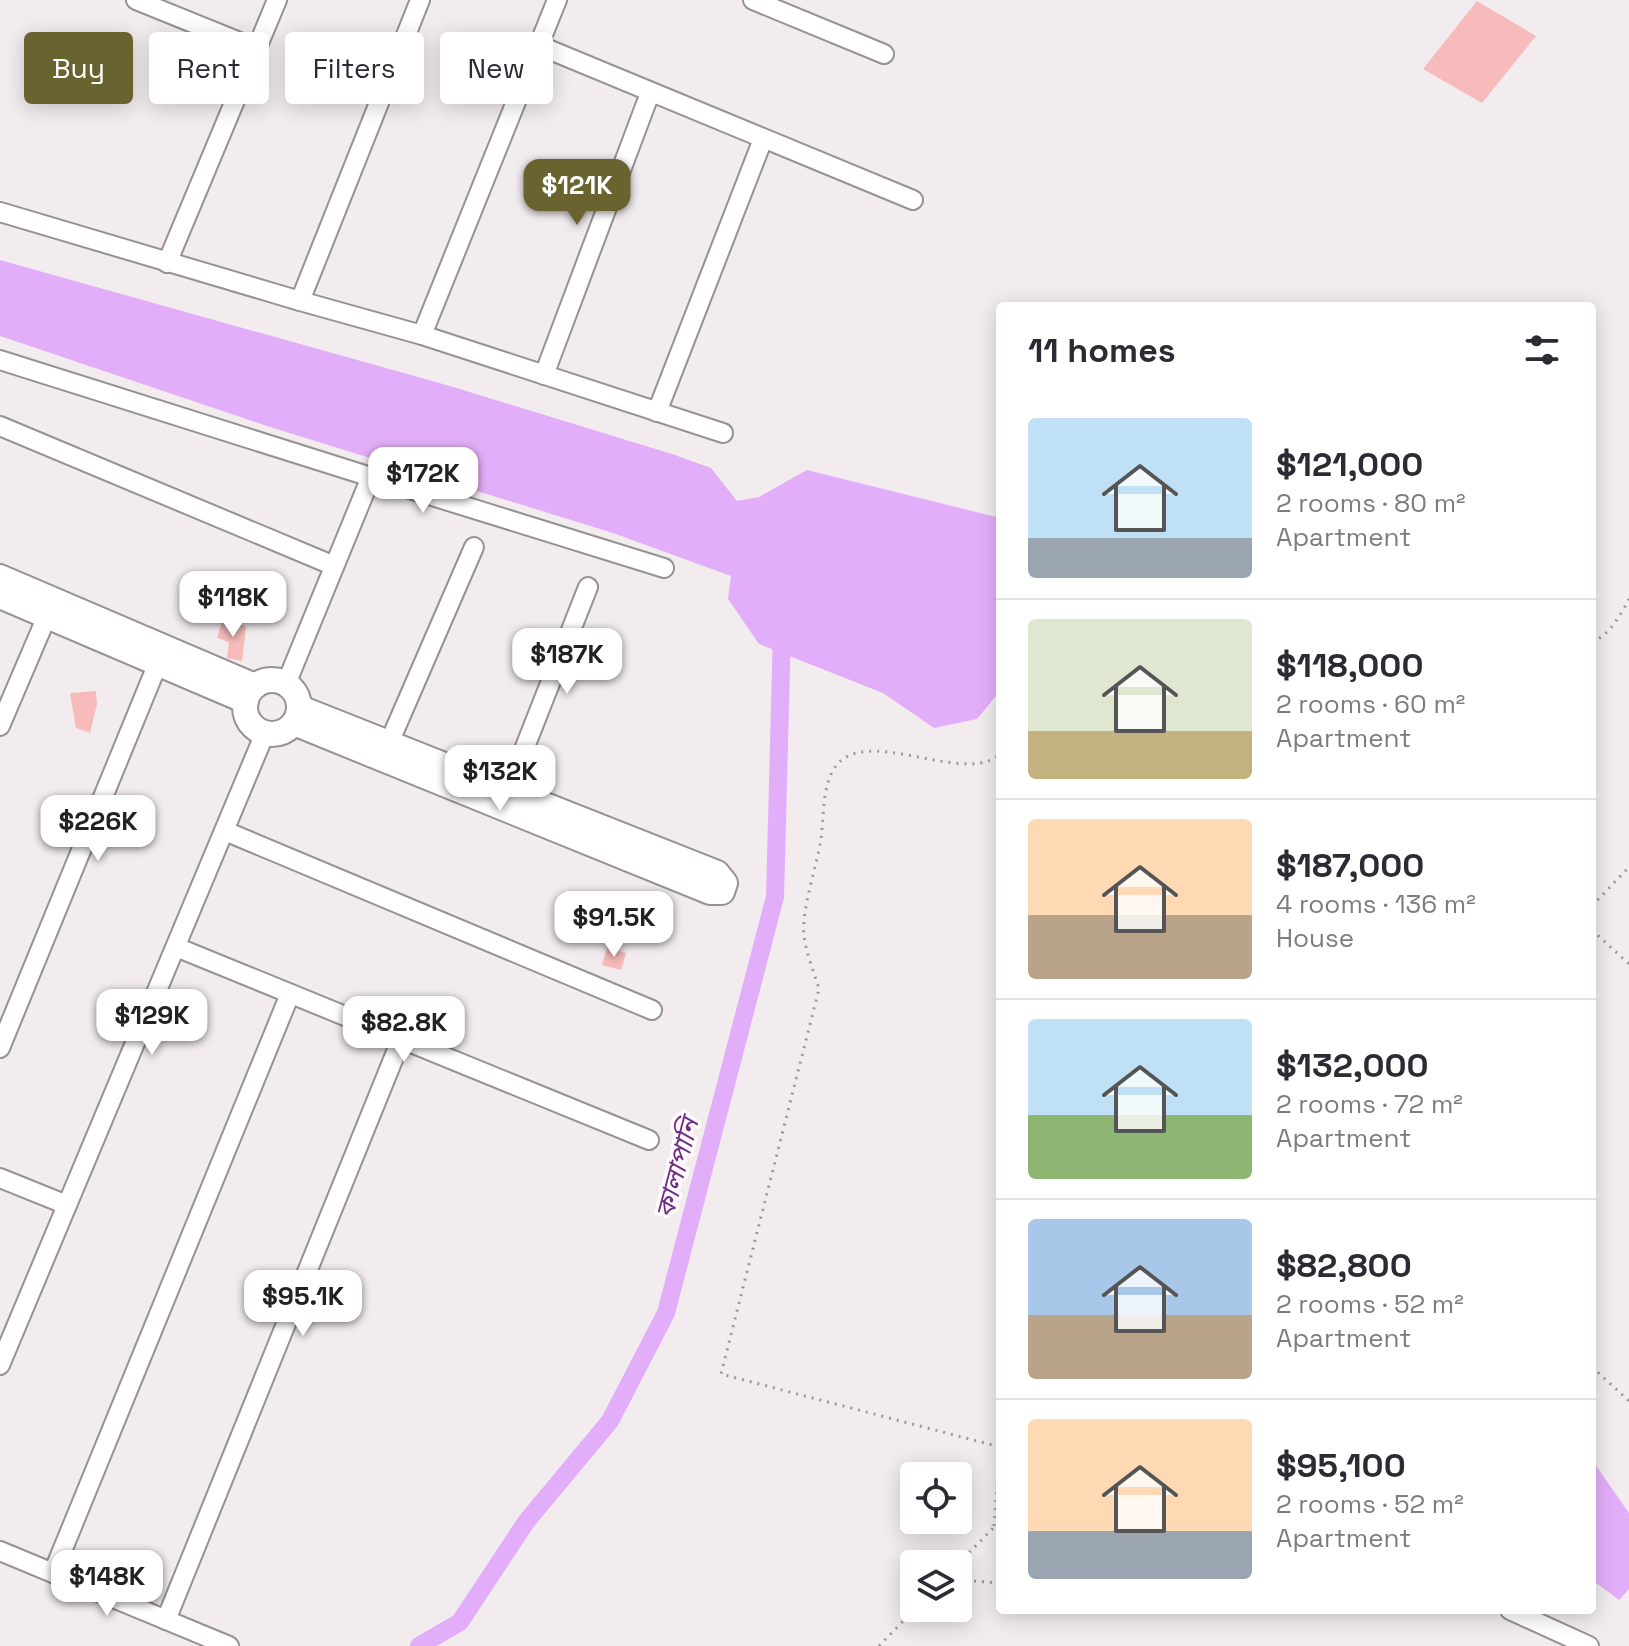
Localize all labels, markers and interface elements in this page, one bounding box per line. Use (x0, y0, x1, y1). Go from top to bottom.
chip: Buy (24, 32, 133, 104)
chip: Rent (149, 32, 269, 104)
chip: Filters (285, 32, 424, 104)
chip: New (440, 32, 553, 104)
pin: $121K (521, 159, 633, 227)
text: $121K (542, 168, 612, 202)
icon: filters (1520, 328, 1564, 372)
text: 11 homes (1028, 329, 1176, 372)
text: $121,000 (1276, 443, 1423, 486)
pin: $172K (367, 447, 479, 515)
icon: home (1092, 450, 1188, 546)
text: $172K (386, 456, 460, 490)
text: 2 rooms · 80 m² (1276, 486, 1466, 520)
text: Apartment (1276, 520, 1411, 554)
pin: $118K (177, 571, 289, 639)
text: $118K (197, 580, 269, 614)
pin: $187K (511, 628, 623, 696)
text: $187K (530, 637, 604, 671)
text: $118,000 (1276, 644, 1423, 687)
icon: home (1092, 651, 1188, 747)
text: 2 rooms · 60 m² (1276, 687, 1465, 721)
text: Apartment (1276, 721, 1411, 755)
pin: $132K (444, 745, 556, 813)
text: $132K (462, 754, 538, 788)
pin: $226K (42, 795, 154, 863)
text: $226K (59, 804, 138, 838)
text: $187,000 (1276, 844, 1424, 887)
icon: home (1092, 851, 1188, 947)
text: 4 rooms · 136 m² (1276, 887, 1476, 921)
pin: $91.5K (549, 891, 679, 959)
text: $91.5K (572, 900, 656, 934)
text: House (1276, 921, 1354, 955)
pin: $129K (96, 989, 208, 1057)
pin: $82.8K (339, 996, 469, 1064)
text: $129K (114, 998, 190, 1032)
text: $82.8K (361, 1005, 447, 1039)
text: $132,000 (1276, 1044, 1429, 1087)
icon: home (1092, 1051, 1188, 1147)
text: 2 rooms · 72 m² (1276, 1087, 1463, 1121)
water label: কালাপানি (647, 1110, 708, 1222)
text: Apartment (1276, 1121, 1411, 1155)
text: $82,800 (1276, 1244, 1412, 1287)
icon: home (1092, 1251, 1188, 1347)
pin: $95.1K (238, 1270, 368, 1338)
text: $95.1K (262, 1279, 344, 1313)
text: 2 rooms · 52 m² (1276, 1287, 1464, 1321)
text: Apartment (1276, 1321, 1411, 1355)
text: $95,100 (1276, 1444, 1406, 1487)
icon: home (1092, 1451, 1188, 1547)
map controls (900, 1462, 972, 1622)
button: locate (900, 1462, 972, 1534)
text: 2 rooms · 52 m² (1276, 1487, 1464, 1521)
text: Apartment (1276, 1521, 1411, 1555)
pin: $148K (51, 1550, 163, 1618)
button: layers (900, 1550, 972, 1622)
text: $148K (69, 1559, 145, 1593)

